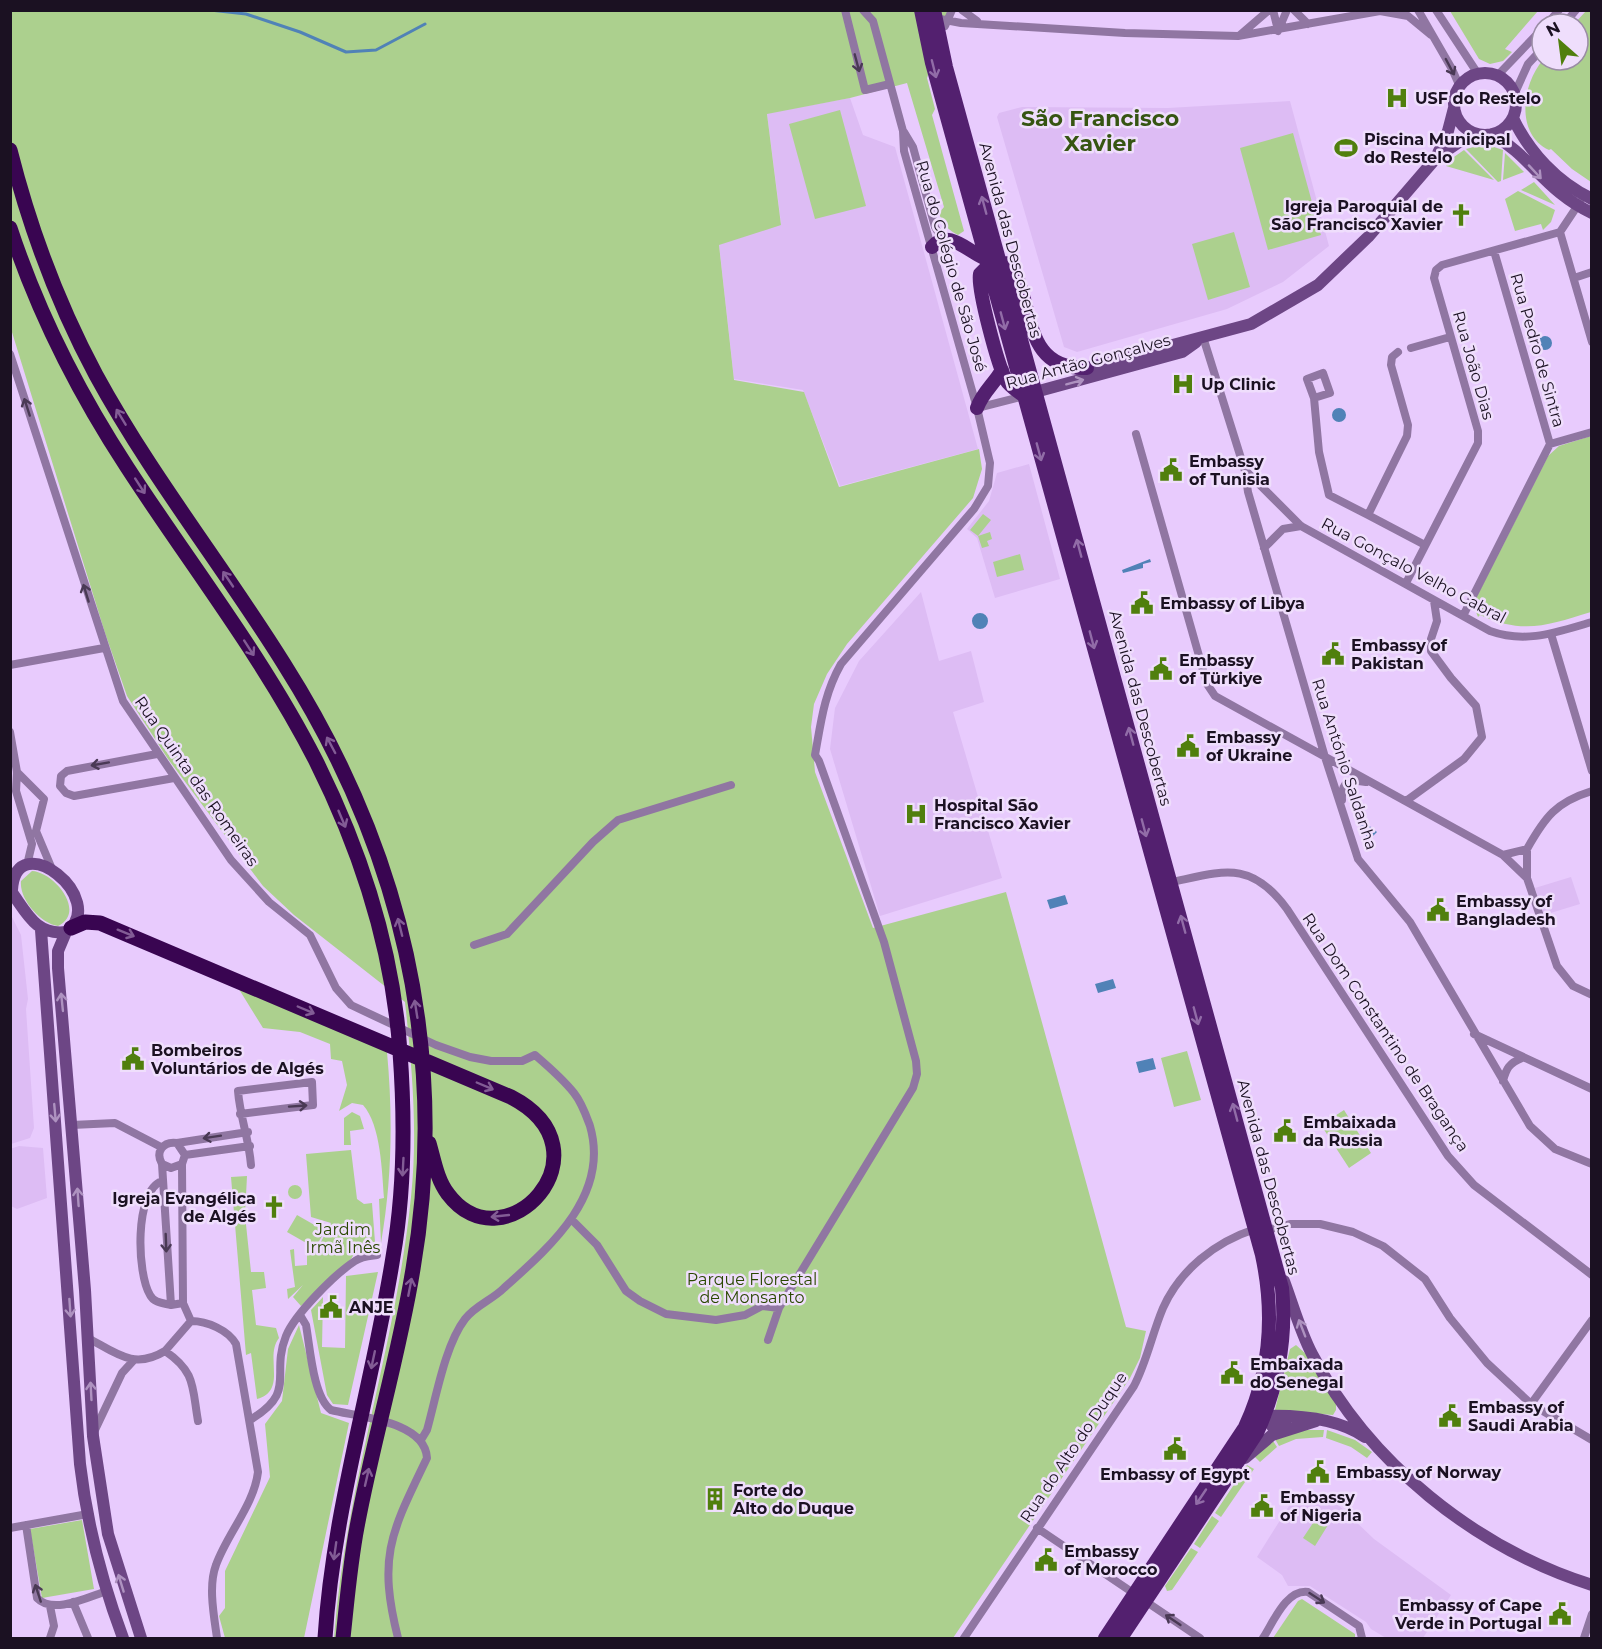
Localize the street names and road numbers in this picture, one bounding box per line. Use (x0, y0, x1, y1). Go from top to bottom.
street label: Avenida das Descobertas (975, 140, 1046, 340)
street label: Rua do Colégio de São José (912, 158, 991, 374)
street label: Rua Pedro de Sintra (1506, 271, 1569, 429)
street label: Rua João Dias (1449, 309, 1498, 422)
street label: Rua Antão Gonçalves (1004, 330, 1173, 393)
street label: Rua Gonçalo Velho Cabral (1318, 514, 1509, 627)
street label: Avenida das Descobertas (1105, 608, 1176, 808)
street label: Rua António Saldanha (1308, 676, 1381, 852)
street label: Rua Quinta das Romeiras (131, 693, 263, 870)
street label: Rua Dom Constantino de Bragança (1298, 909, 1473, 1155)
street label: Avenida das Descobertas (1233, 1077, 1304, 1277)
street label: Rua do Alto do Duque (1016, 1368, 1131, 1526)

